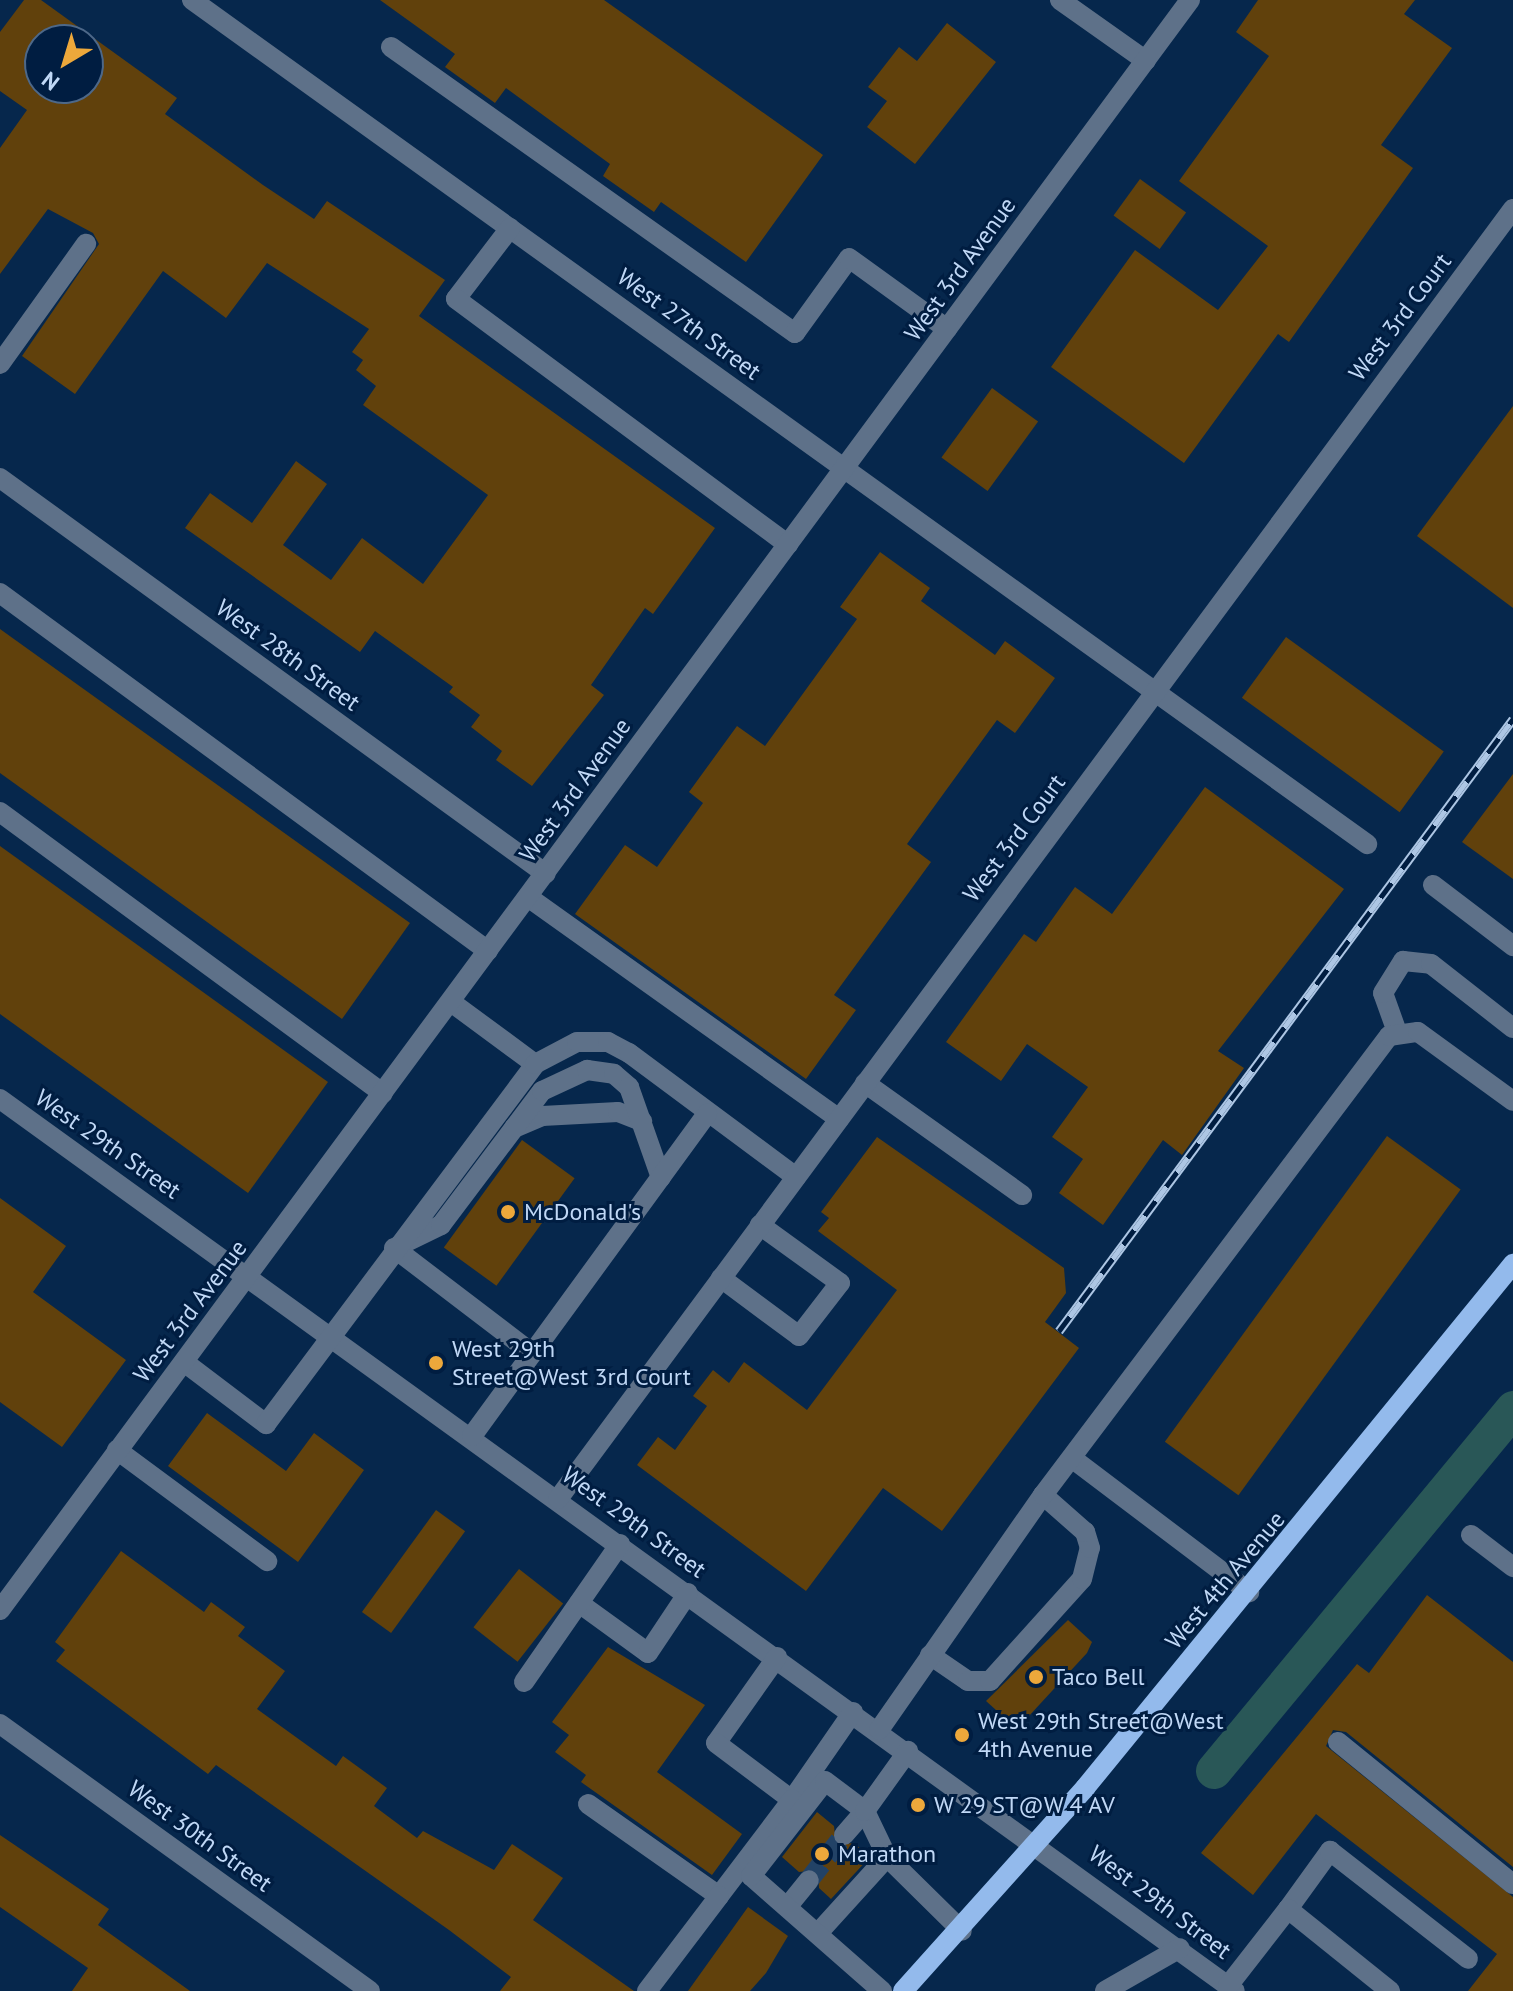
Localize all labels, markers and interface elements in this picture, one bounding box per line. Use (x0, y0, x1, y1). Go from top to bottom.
north arrow (24, 24, 104, 104)
text: N (36, 66, 65, 97)
street label: West 3rd Avenue (898, 191, 1022, 347)
street label: West 3rd Court (1343, 248, 1457, 386)
street label: West 27th Street (612, 262, 766, 386)
street label: West 28th Street (210, 593, 366, 717)
street label: West 3rd Avenue (513, 712, 637, 868)
street label: West 3rd Court (957, 769, 1071, 907)
street label: West 29th Street (30, 1083, 186, 1205)
place label: McDonald's (524, 1198, 641, 1226)
marker: McDonald's (499, 1203, 517, 1221)
street label: West 3rd Avenue (127, 1234, 253, 1388)
place label: West 29th Street@West 3rd Court (452, 1335, 691, 1391)
marker: West 29th Street@West 3rd Court (427, 1354, 445, 1372)
street label: West 29th Street (556, 1460, 712, 1584)
street label: West 4th Avenue (1159, 1505, 1291, 1655)
place label: Taco Bell (1052, 1663, 1144, 1691)
marker: Taco Bell (1027, 1668, 1045, 1686)
place label: West 29th Street@West 4th Avenue (978, 1707, 1224, 1763)
marker: West 29th Street@West 4th Avenue (953, 1726, 971, 1744)
street label: West 30th Street (122, 1774, 278, 1898)
place label: W 29 ST@W 4 AV (934, 1791, 1117, 1819)
marker: W 29 ST@W 4 AV (909, 1796, 927, 1814)
street label: West 29th Street (1083, 1839, 1237, 1965)
place label: Marathon (838, 1840, 936, 1868)
marker: Marathon (813, 1845, 831, 1863)

